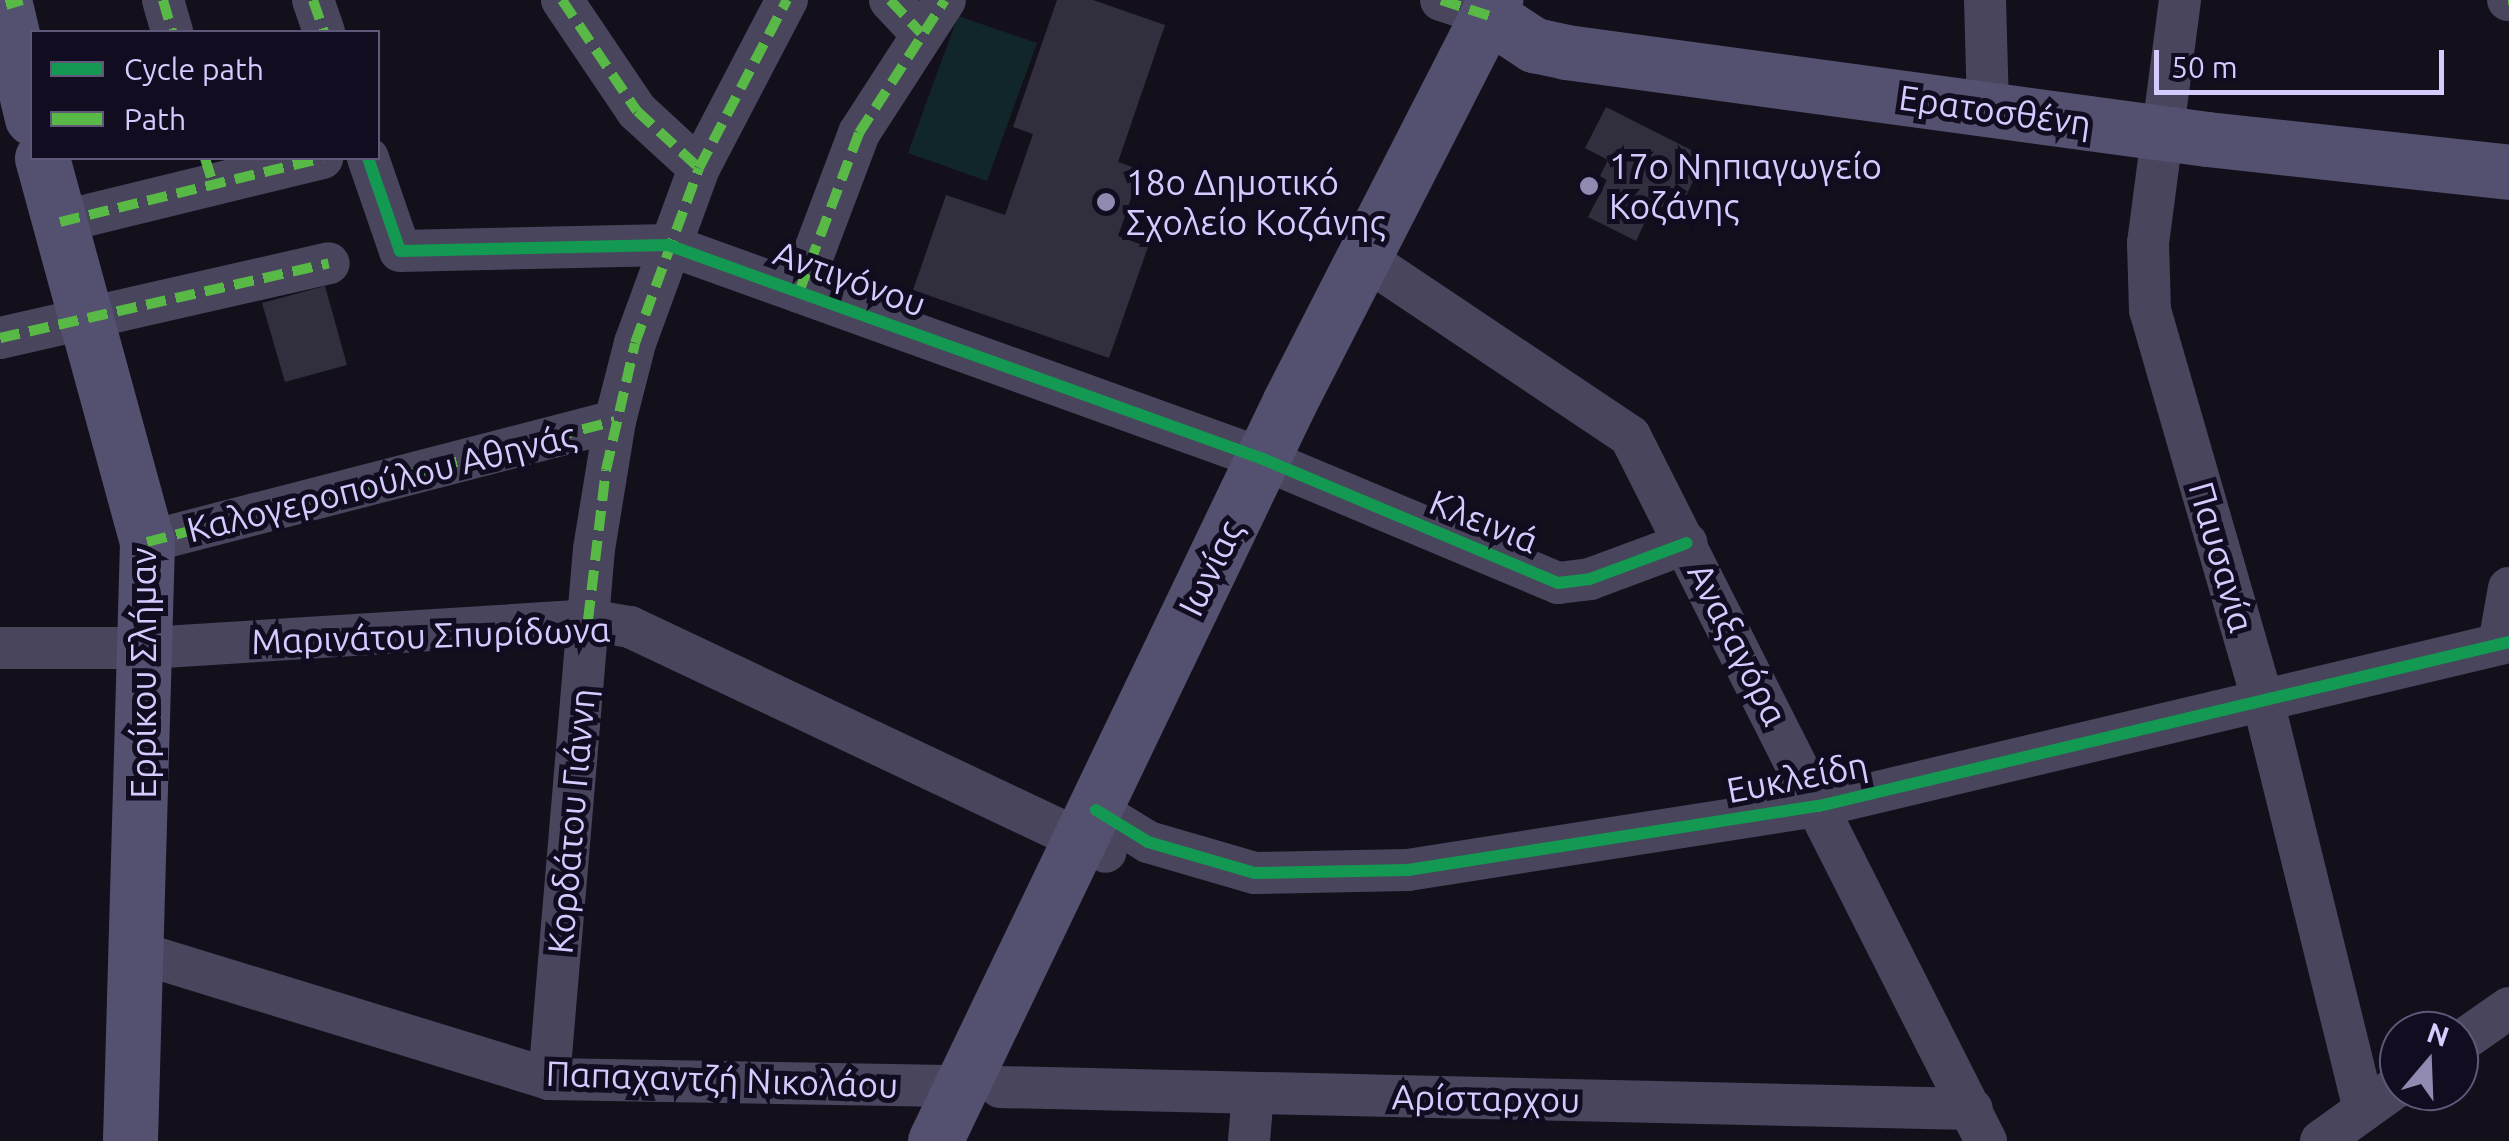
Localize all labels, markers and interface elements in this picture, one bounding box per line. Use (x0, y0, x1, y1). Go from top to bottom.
legend (30, 30, 380, 160)
scale bar (2159, 30, 2449, 92)
text: 50 m (2171, 50, 2238, 84)
text: Cycle path (124, 52, 264, 86)
street label: Ερατοσθένη (1896, 76, 2094, 144)
text: Path (124, 102, 186, 136)
place label: 17ο Νηπιαγωγείο Κοζάνης (1609, 145, 1882, 227)
place label: 18ο Δημοτικό Σχολείο Κοζάνης (1126, 161, 1385, 243)
marker: 17ο Νηπιαγωγείο Κοζάνης (1578, 175, 1600, 197)
marker: 18ο Δημοτικό Σχολείο Κοζάνης (1095, 191, 1117, 213)
street label: Αντιγόνου (768, 231, 932, 325)
street label: Καλογεροπούλου Αθηνάς (182, 413, 580, 551)
street label: Παυσανία (2181, 477, 2263, 637)
street label: Κλεινιά (1424, 480, 1544, 562)
street label: Ιωνίας (1169, 513, 1251, 623)
street label: Ερρίκου Σλήμαν (122, 548, 164, 798)
street label: Αναξαγόρα (1679, 556, 1797, 732)
street label: Μαρινάτου Σπυρίδωνα (251, 608, 611, 662)
street label: Κορδάτου Γιάννη (538, 687, 604, 955)
street label: Ευκλείδη (1723, 743, 1871, 811)
north arrow (2379, 1011, 2479, 1111)
text: N (2423, 1016, 2453, 1052)
street label: Παπαχαντζή Νικολάου (545, 1052, 899, 1106)
street label: Αρίσταρχου (1391, 1075, 1581, 1121)

